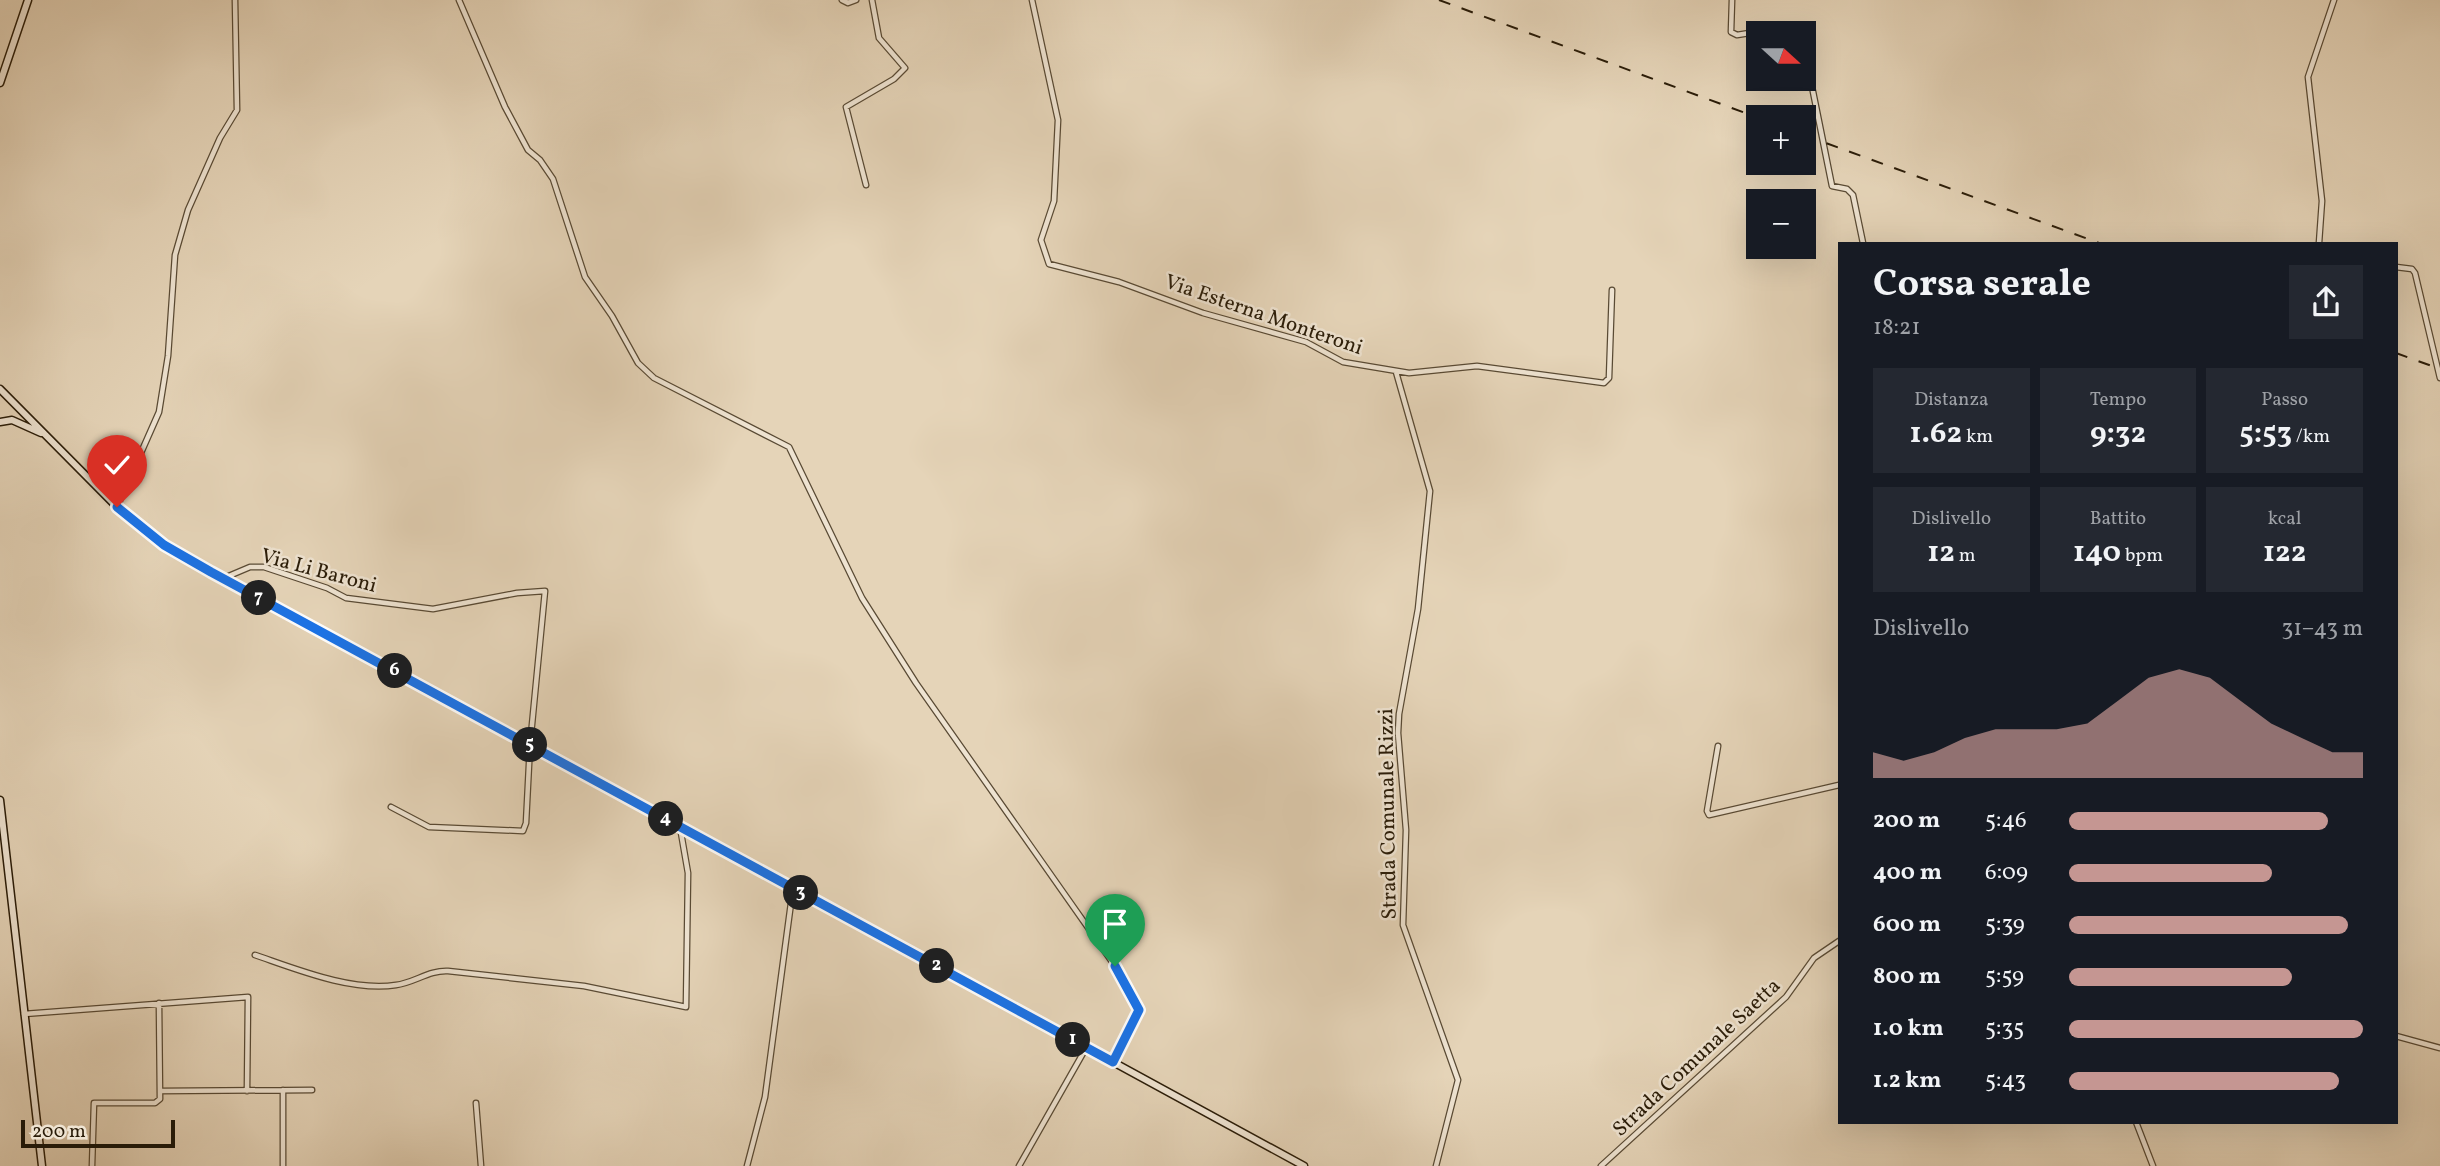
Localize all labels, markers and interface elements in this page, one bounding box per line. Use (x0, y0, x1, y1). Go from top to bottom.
north arrow (1746, 21, 1816, 91)
map controls (1746, 21, 1816, 259)
button: + (1746, 105, 1816, 175)
button: − (1746, 189, 1816, 259)
text: Corsa serale (1873, 259, 2091, 312)
button: share (2289, 265, 2363, 339)
street label: Via Esterna Monteroni (1161, 268, 1366, 363)
text: 18:21 (1873, 312, 1920, 344)
text: Distanza (1914, 387, 1988, 413)
text: Tempo (2090, 387, 2146, 413)
text: Passo (2261, 387, 2308, 413)
text: 1.62 (1910, 413, 1962, 455)
text: 9:32 (2090, 413, 2146, 455)
text: 5:53 (2239, 413, 2292, 455)
text: km (1962, 424, 1993, 450)
text: /km (2292, 424, 2330, 450)
pin (87, 435, 147, 507)
icon: check (98, 446, 136, 484)
text: Dislivello (1912, 506, 1991, 532)
text: Battito (2090, 506, 2146, 532)
text: kcal (2268, 506, 2302, 532)
text: 12 (1927, 532, 1955, 574)
text: 140 (2073, 532, 2121, 574)
text: 122 (2263, 532, 2306, 574)
street label: Via Li Baroni (257, 542, 380, 601)
text: m (1955, 543, 1975, 569)
text: bpm (2121, 543, 2163, 569)
pin: 7 (242, 580, 276, 616)
text: 7 (254, 584, 263, 610)
text: Dislivello (1873, 613, 1969, 645)
text: 31–43 m (2282, 613, 2363, 645)
pin: 6 (378, 654, 412, 688)
text: 6 (389, 657, 400, 683)
street label: Strada Comunale Rizzi (1372, 708, 1405, 920)
pin: 5 (512, 728, 548, 762)
text: 5 (525, 731, 534, 757)
pin: 4 (648, 802, 684, 836)
text: 4 (660, 805, 671, 831)
text: 200 m (1873, 805, 1940, 837)
text: 5:46 (1985, 805, 2027, 837)
text: 400 m (1873, 857, 1942, 889)
text: 6:09 (1985, 857, 2028, 889)
pin: 3 (784, 876, 818, 910)
text: 3 (796, 879, 805, 905)
pin (1085, 894, 1145, 966)
icon: arrive (1096, 905, 1134, 943)
text: 600 m (1873, 909, 1941, 941)
text: 5:39 (1985, 909, 2025, 941)
pin: 2 (920, 948, 954, 984)
text: 2 (932, 952, 941, 978)
text: 800 m (1873, 961, 1941, 993)
text: 5:59 (1985, 961, 2024, 993)
street label: Strada Comunale Saetta (1607, 972, 1788, 1144)
text: 1.0 km (1873, 1013, 1944, 1045)
text: 5:35 (1985, 1013, 2024, 1045)
pin: 1 (1056, 1023, 1090, 1058)
text: 1 (1069, 1026, 1076, 1052)
text: 1.2 km (1873, 1065, 1942, 1097)
text: 5:43 (1985, 1065, 2026, 1097)
scale bar (21, 1117, 175, 1149)
text: 200 m (32, 1119, 86, 1145)

